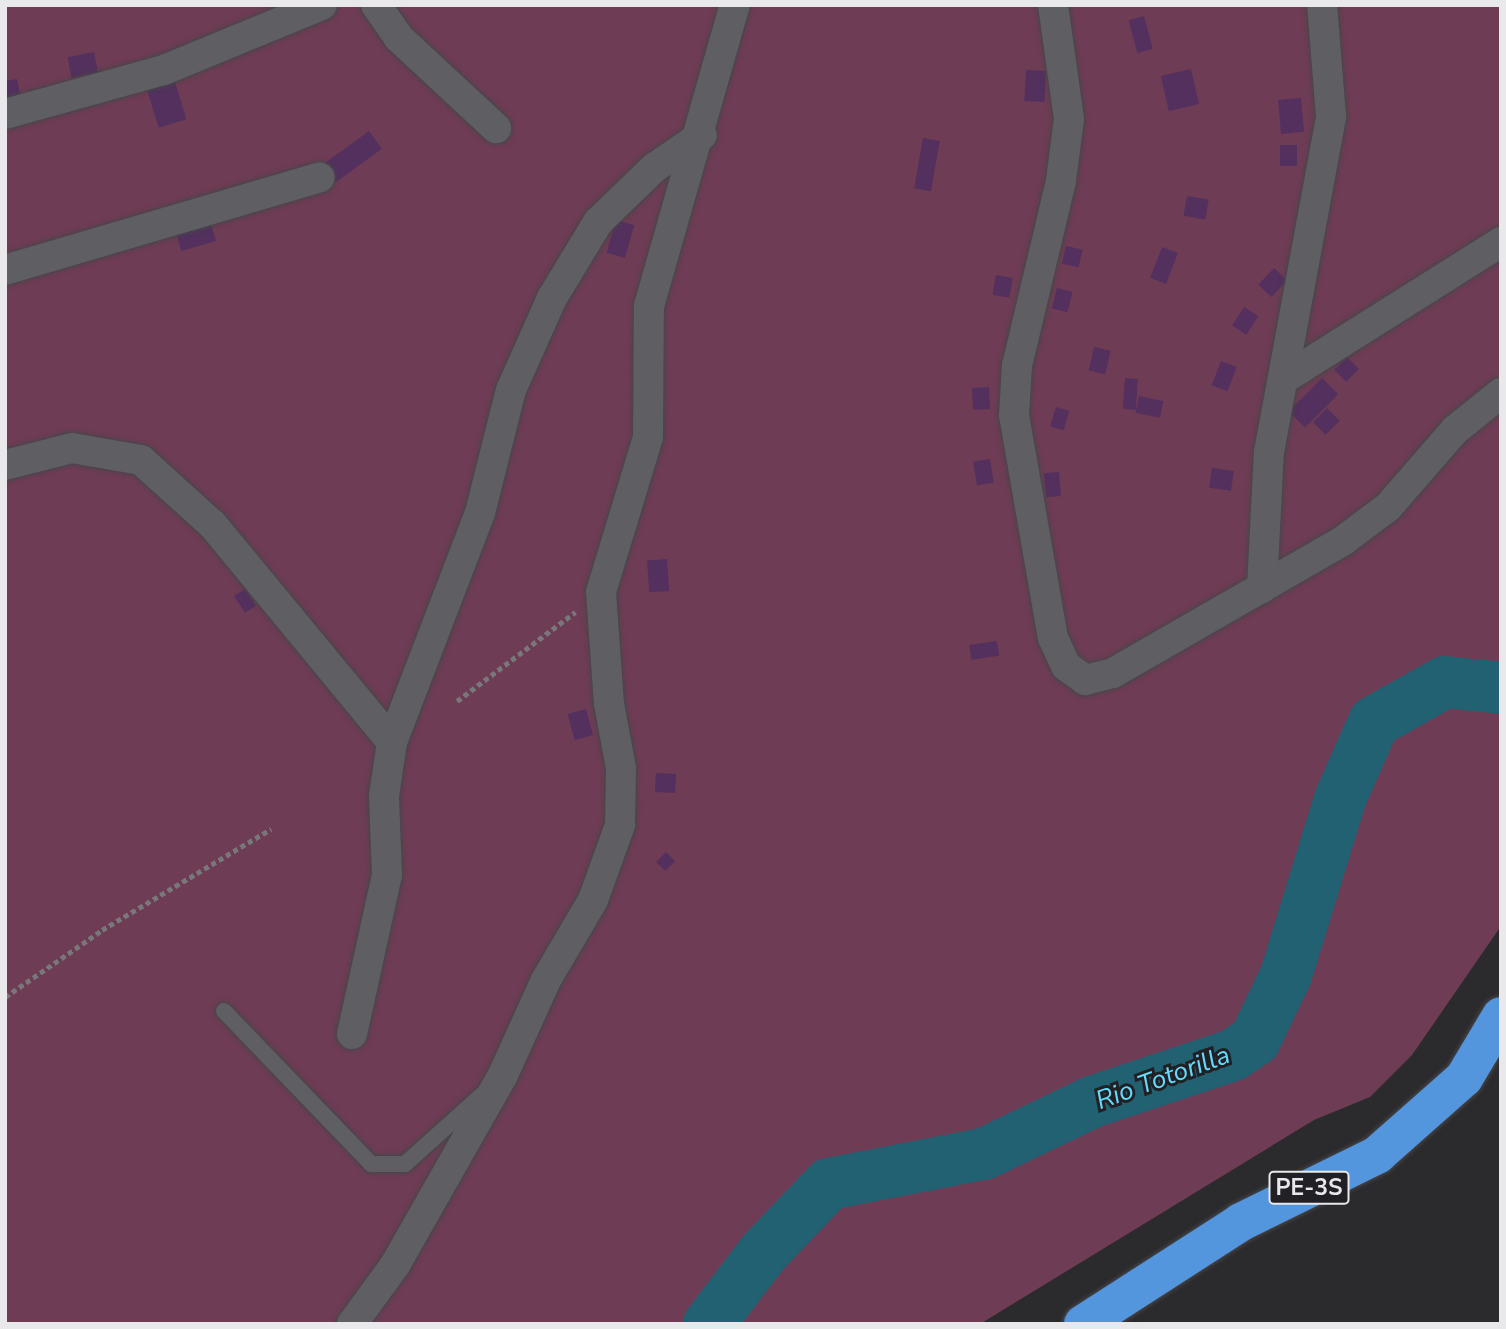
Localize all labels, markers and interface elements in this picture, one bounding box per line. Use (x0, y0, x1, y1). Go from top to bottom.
water label: Rio Totorilla (1092, 1039, 1234, 1117)
road number: PE-3S (1267, 1168, 1351, 1208)

